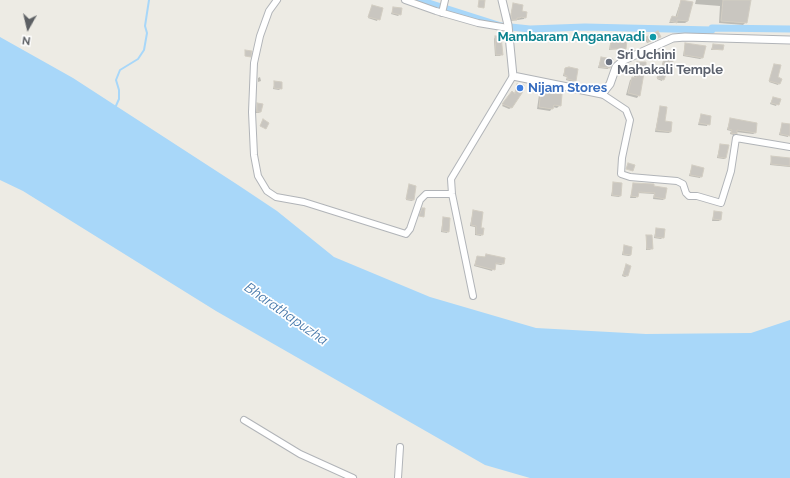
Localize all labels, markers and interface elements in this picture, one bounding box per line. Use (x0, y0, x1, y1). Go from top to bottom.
north arrow (8, 8, 48, 48)
place label: Mambaram Anganavadi (497, 29, 645, 45)
marker: Mambaram Anganavadi (648, 32, 658, 42)
text: N (21, 33, 31, 47)
place label: Sri Uchini Mahakali Temple (617, 47, 723, 78)
marker: Sri Uchini Mahakali Temple (604, 57, 614, 67)
place label: Nijam Stores (528, 80, 607, 96)
marker: Nijam Stores (515, 83, 525, 93)
water label: Bharathapuzha (241, 279, 331, 349)

